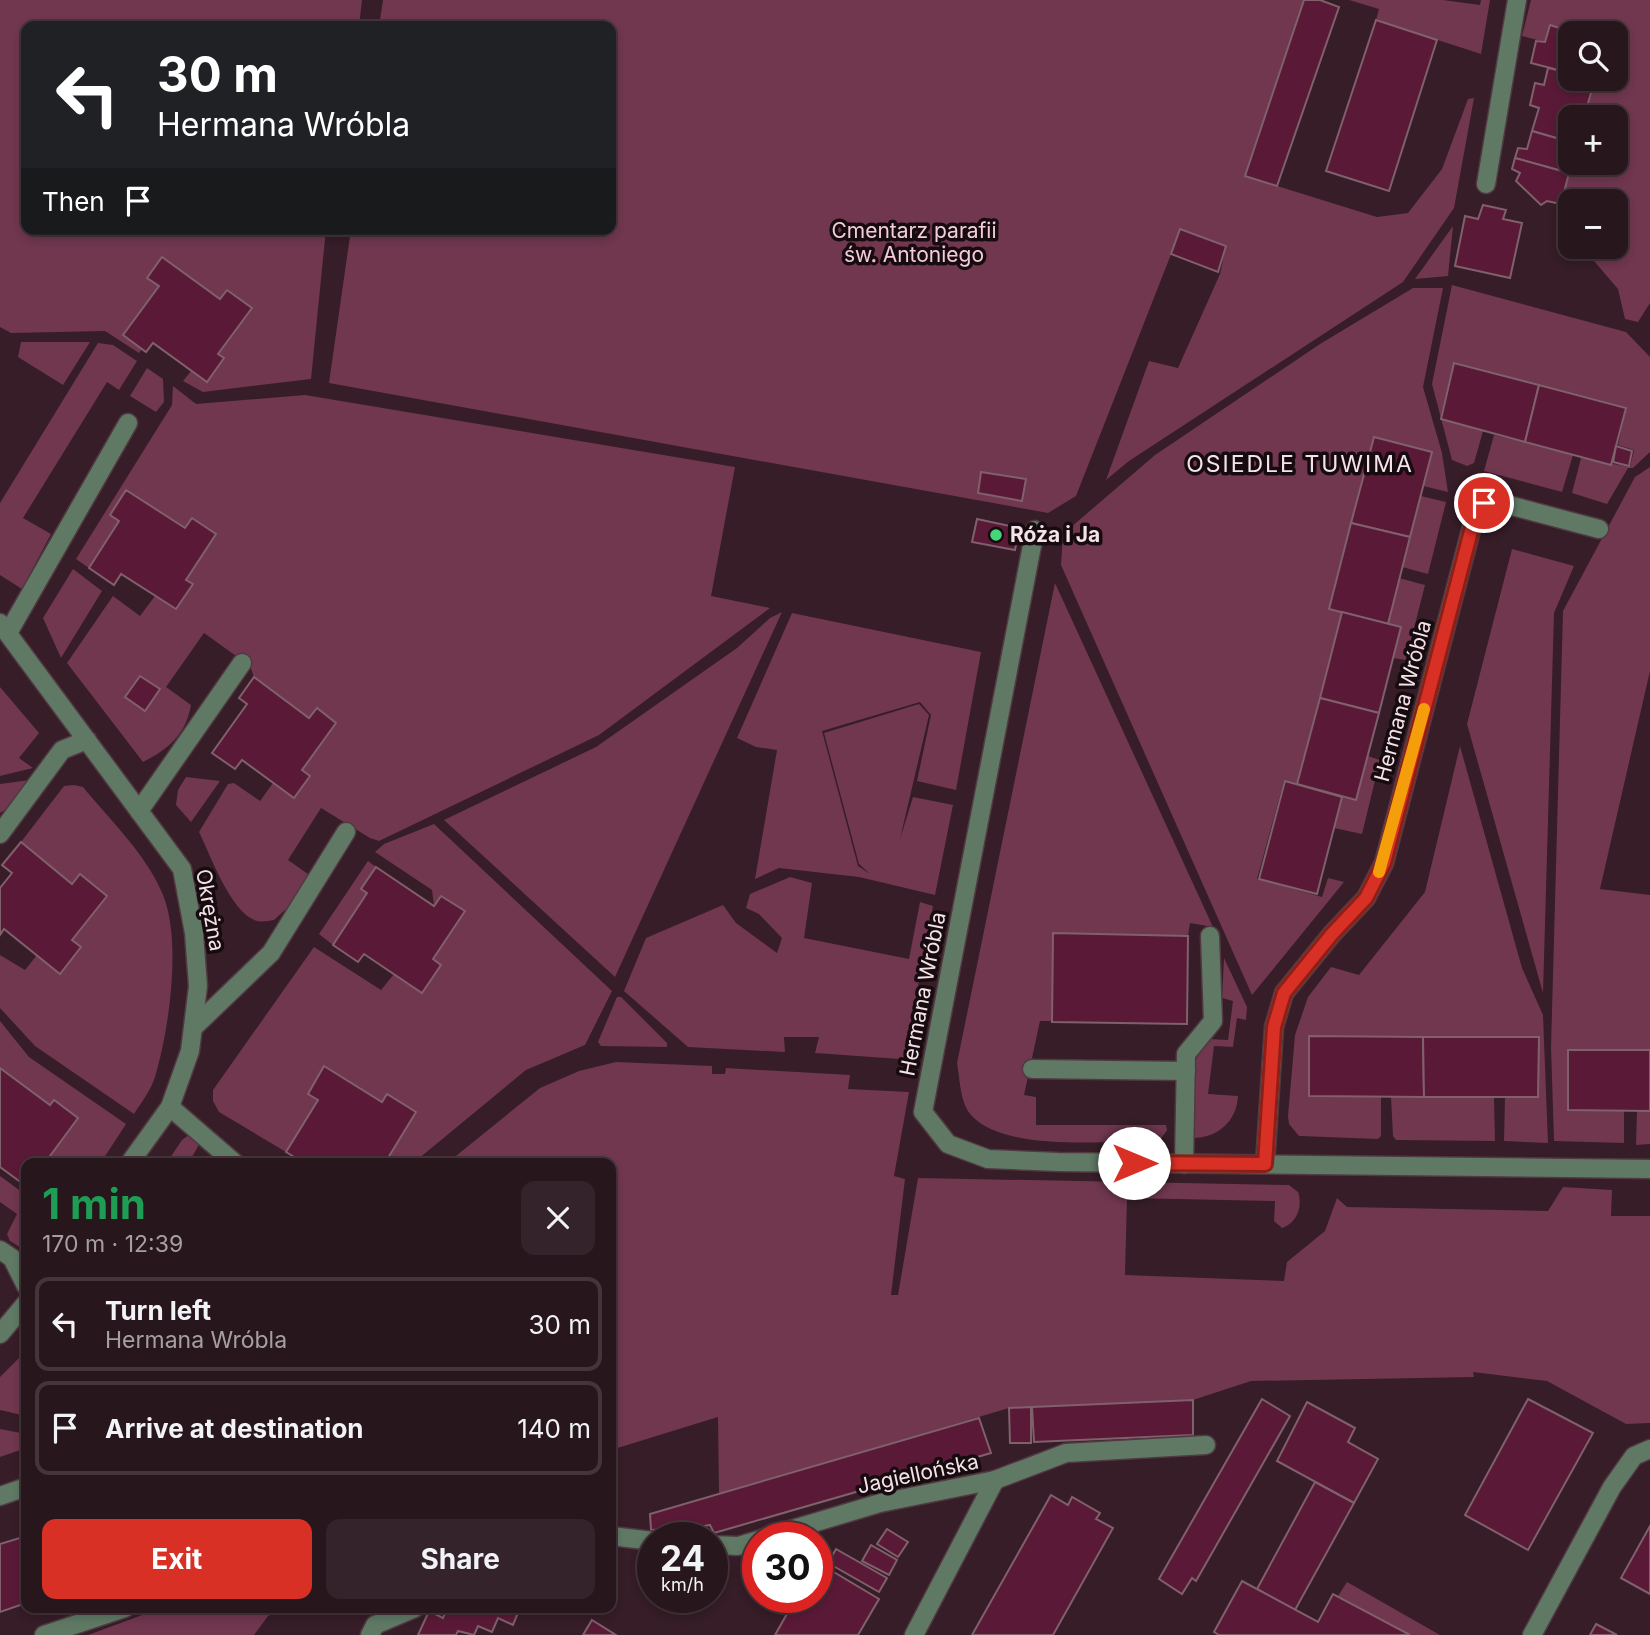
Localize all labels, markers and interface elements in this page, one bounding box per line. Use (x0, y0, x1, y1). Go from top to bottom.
map controls (1558, 21, 1628, 259)
button: search (1558, 21, 1628, 91)
text: 30 m (157, 45, 278, 104)
icon: left (42, 49, 133, 140)
text: Hermana Wróbla (157, 105, 410, 144)
button: + (1558, 105, 1628, 175)
icon: arrive (119, 182, 157, 220)
text: Then (42, 186, 105, 217)
button: − (1558, 189, 1628, 259)
park label: Cmentarz parafii św. Antoniego (831, 218, 997, 267)
district label: OSIEDLE TUWIMA (1186, 450, 1414, 478)
pin (1454, 473, 1514, 533)
icon: arrive (1465, 484, 1503, 522)
place label: Róża i Ja (1010, 522, 1100, 547)
marker: Róża i Ja (988, 527, 1004, 543)
street label: Hermana Wróbla (1369, 617, 1436, 784)
street label: Okrężna (191, 867, 230, 953)
street label: Hermana Wróbla (894, 910, 951, 1078)
position arrow (1097, 1126, 1171, 1200)
text: 1 min (42, 1178, 146, 1229)
button: close (521, 1181, 595, 1255)
text: 170 m · 12:39 (42, 1230, 183, 1258)
text: Turn left (105, 1295, 211, 1326)
icon: left (46, 1305, 84, 1343)
text: 30 m (528, 1309, 591, 1340)
text: Hermana Wróbla (105, 1326, 287, 1354)
icon: arrive (46, 1409, 84, 1447)
text: Arrive at destination (105, 1413, 364, 1444)
text: 140 m (517, 1413, 591, 1444)
street label: Jagiellońska (855, 1448, 981, 1499)
button: Exit (42, 1519, 312, 1599)
button: Share (326, 1519, 595, 1599)
speed limit sign: 30 (742, 1522, 833, 1613)
text: 24 (660, 1537, 705, 1579)
text: km/h (661, 1574, 704, 1595)

